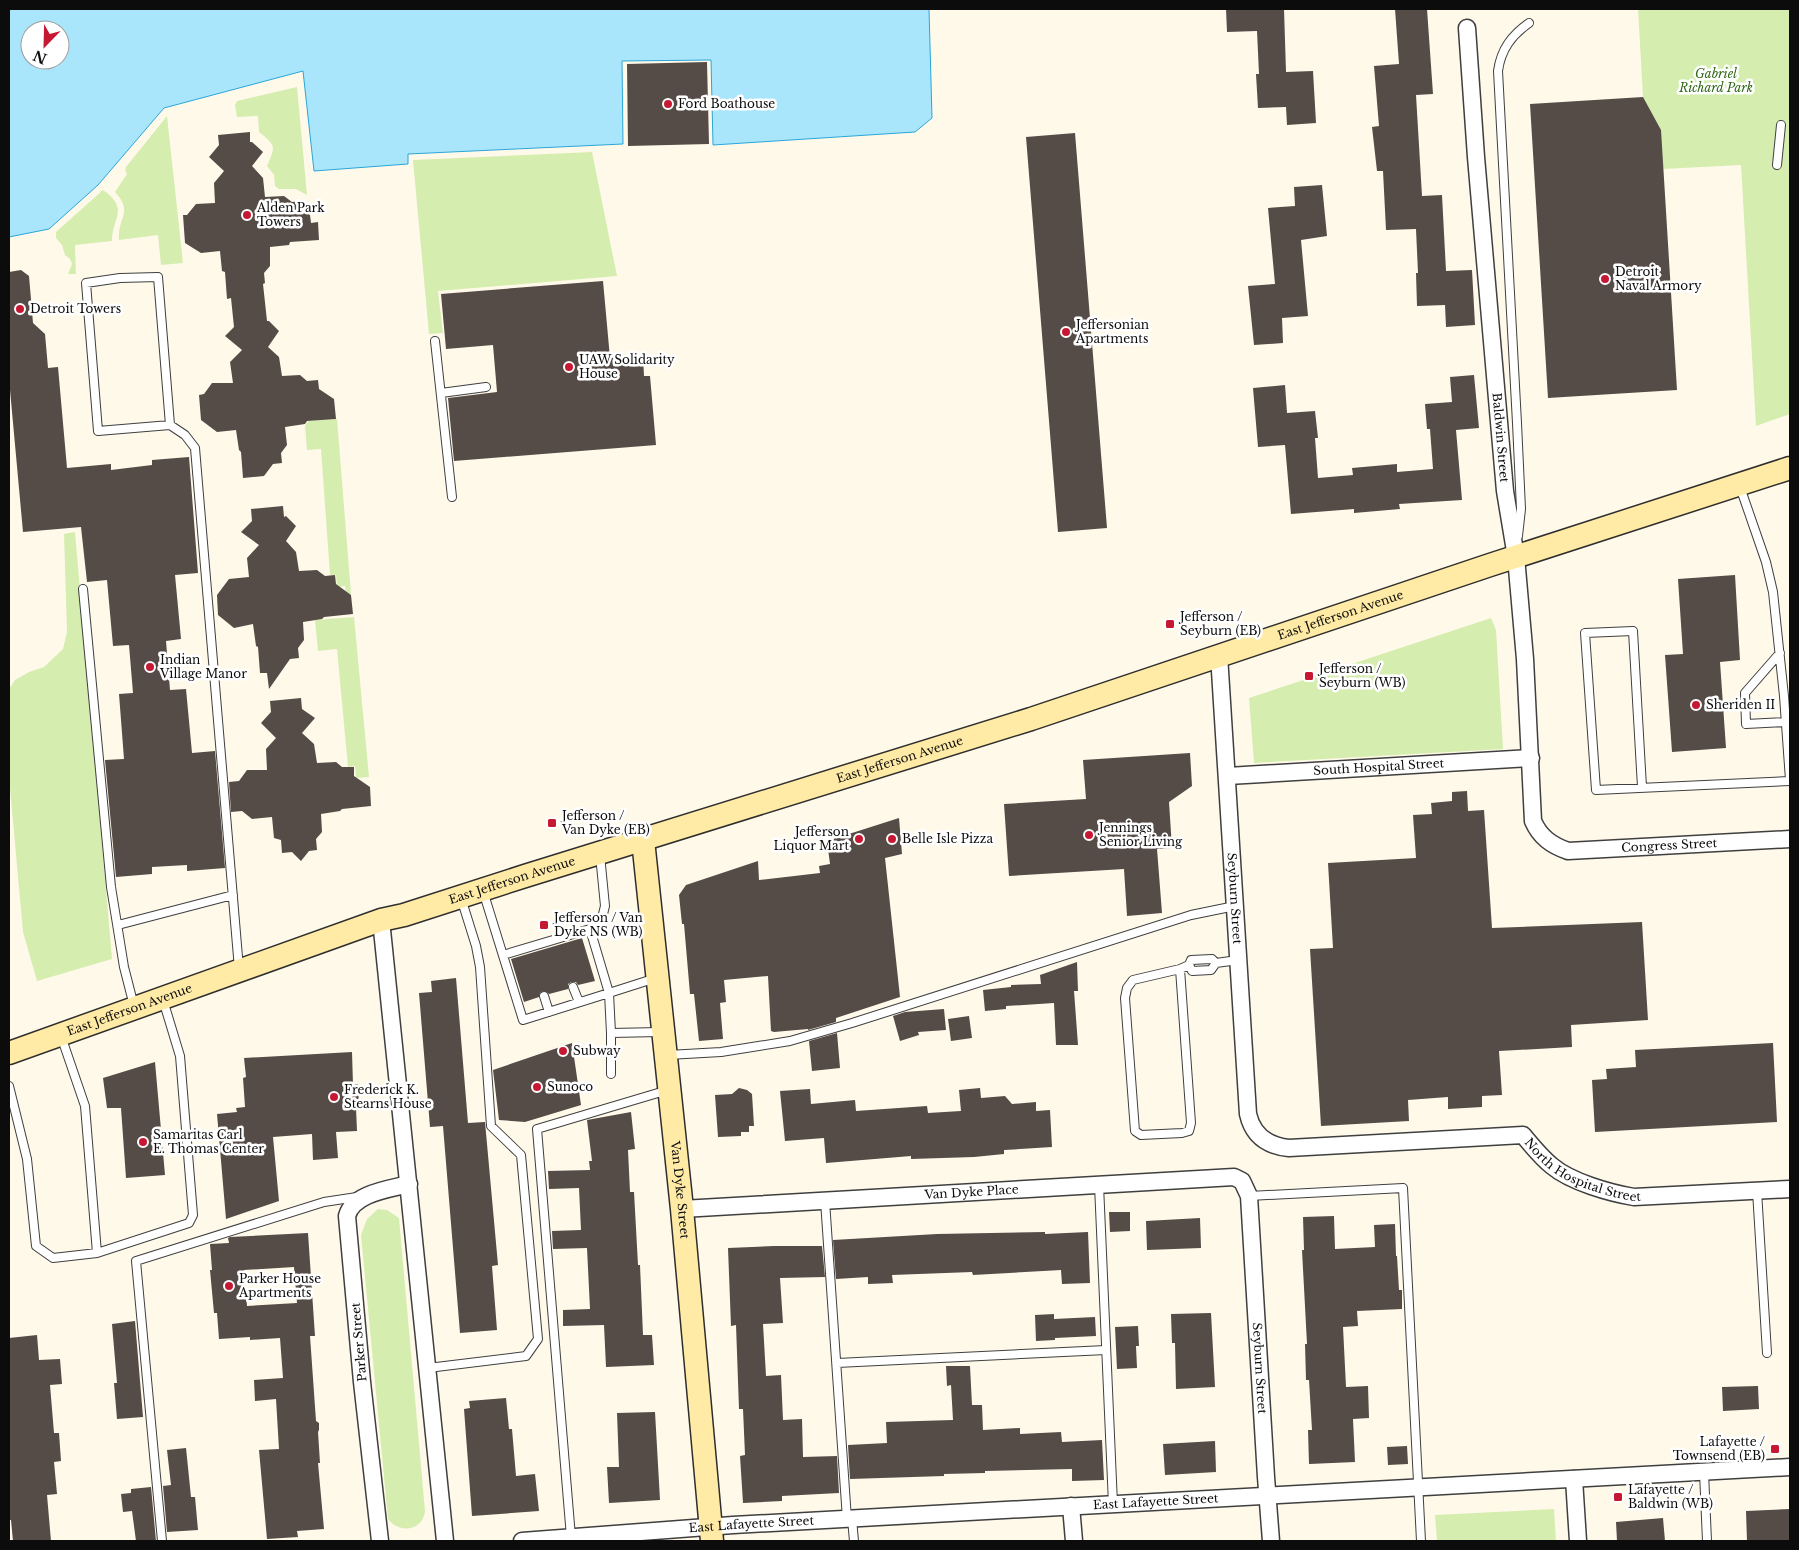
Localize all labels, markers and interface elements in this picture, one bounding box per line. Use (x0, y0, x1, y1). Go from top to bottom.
north arrow (20, 20, 70, 70)
text: N (30, 46, 49, 68)
park label: Gabriel Richard Park (1678, 66, 1753, 95)
place label: Ford Boathouse (678, 96, 775, 111)
marker: Ford Boathouse (662, 98, 674, 110)
place label: Alden Park Towers (256, 200, 325, 229)
marker: Alden Park Towers (241, 209, 253, 221)
place label: Detroit Naval Armory (1615, 264, 1702, 293)
marker: Detroit Naval Armory (1599, 273, 1611, 285)
place label: Detroit Towers (30, 301, 121, 316)
marker: Detroit Towers (14, 303, 26, 315)
place label: Jeffersonian Apartments (1074, 317, 1149, 346)
marker: Jeffersonian Apartments (1060, 326, 1072, 338)
place label: UAW Solidarity House (579, 352, 675, 381)
marker: UAW Solidarity House (563, 361, 575, 373)
street label: Baldwin Street (1489, 392, 1512, 484)
street label: East Jefferson Avenue (1276, 587, 1405, 643)
place label: Jefferson / Seyburn (EB) (1178, 609, 1261, 638)
marker: Jefferson / Seyburn (EB) (1164, 618, 1176, 630)
place label: Indian Village Manor (159, 652, 247, 681)
marker: Indian Village Manor (144, 661, 156, 673)
place label: Jefferson / Seyburn (WB) (1317, 661, 1406, 690)
marker: Jefferson / Seyburn (WB) (1303, 670, 1315, 682)
place label: Sheriden II (1706, 697, 1775, 712)
marker: Sheriden II (1690, 699, 1702, 711)
street label: East Jefferson Avenue (834, 733, 965, 786)
street label: South Hospital Street (1313, 755, 1445, 778)
place label: Jefferson / Van Dyke (EB) (560, 808, 650, 837)
marker: Jefferson / Van Dyke (EB) (546, 817, 558, 829)
place label: Jennings Senior Living (1097, 820, 1183, 849)
place label: Jefferson Liquor Mart (774, 824, 849, 853)
marker: Jennings Senior Living (1083, 829, 1095, 841)
place label: Belle Isle Pizza (902, 831, 993, 846)
marker: Jefferson Liquor Mart (853, 833, 865, 845)
marker: Belle Isle Pizza (886, 833, 898, 845)
street label: Congress Street (1621, 835, 1718, 855)
street label: Seyburn Street (1225, 852, 1245, 945)
street label: East Jefferson Avenue (447, 853, 577, 907)
place label: Jefferson / Van Dyke NS (WB) (552, 910, 643, 939)
marker: Jefferson / Van Dyke NS (WB) (538, 919, 550, 931)
street label: East Jefferson Avenue (65, 980, 194, 1039)
place label: Subway (573, 1043, 621, 1058)
marker: Subway (557, 1045, 569, 1057)
place label: Sunoco (547, 1079, 593, 1094)
marker: Sunoco (531, 1081, 543, 1093)
place label: Frederick K. Stearns House (344, 1082, 432, 1111)
marker: Frederick K. Stearns House (328, 1091, 340, 1103)
place label: Samaritas Carl E. Thomas Center (153, 1127, 264, 1156)
street label: North Hospital Street (1522, 1135, 1642, 1204)
marker: Samaritas Carl E. Thomas Center (137, 1136, 149, 1148)
street label: Van Dyke Street (668, 1139, 693, 1240)
street label: Van Dyke Place (923, 1181, 1019, 1202)
place label: Parker House Apartments (238, 1271, 321, 1300)
marker: Parker House Apartments (223, 1280, 235, 1292)
street label: Parker Street (348, 1301, 369, 1382)
street label: Seyburn Street (1250, 1322, 1270, 1415)
place label: Lafayette / Townsend (EB) (1673, 1434, 1765, 1463)
marker: Lafayette / Townsend (EB) (1769, 1443, 1781, 1455)
place label: Lafayette / Baldwin (WB) (1628, 1482, 1713, 1511)
street label: East Lafayette Street (1093, 1490, 1219, 1512)
marker: Lafayette / Baldwin (WB) (1612, 1491, 1624, 1503)
street label: East Lafayette Street (688, 1513, 815, 1535)

